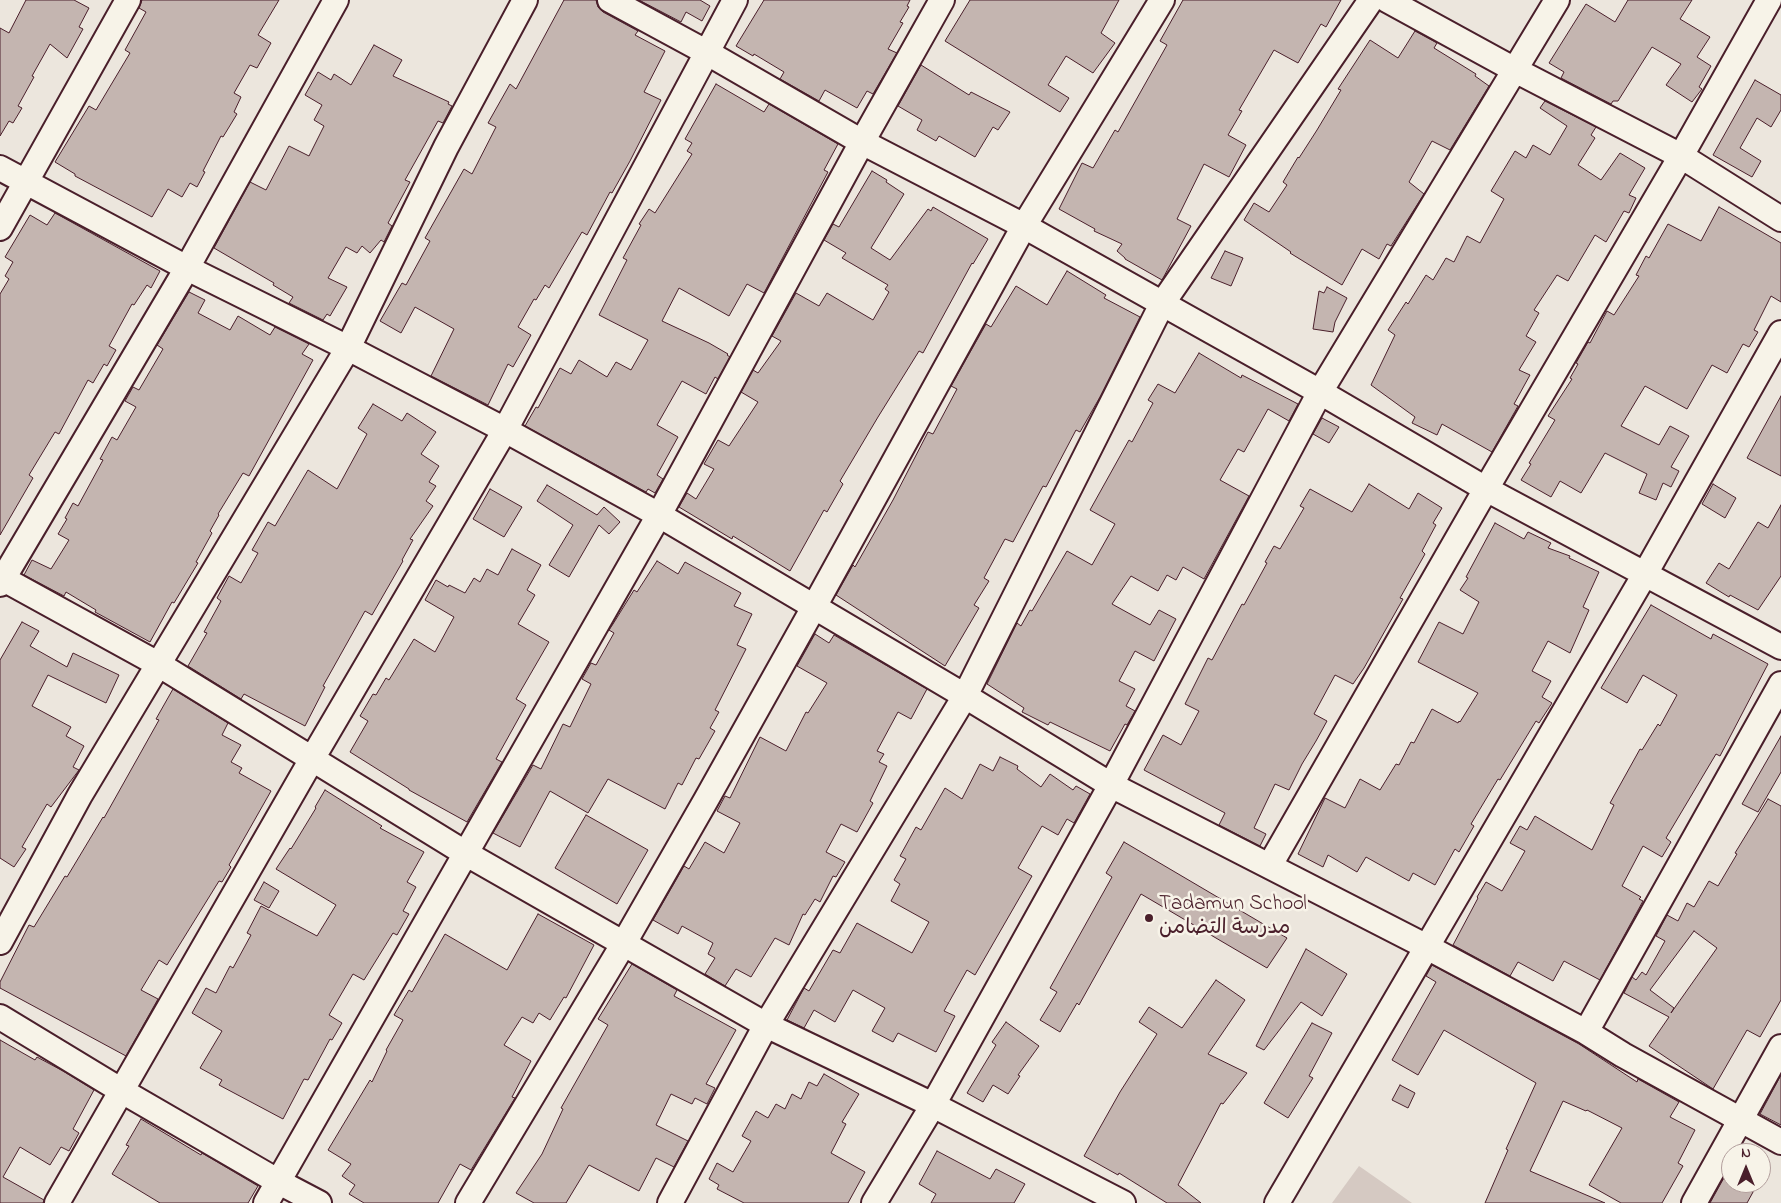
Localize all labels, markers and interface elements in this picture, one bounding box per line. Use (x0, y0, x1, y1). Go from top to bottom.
place label: Tadamun School مدرسة التضامن (1159, 893, 1307, 943)
marker: Tadamun School مدرسة التضامن (1143, 912, 1155, 924)
north arrow (1721, 1143, 1771, 1193)
text: N (1741, 1143, 1751, 1164)

